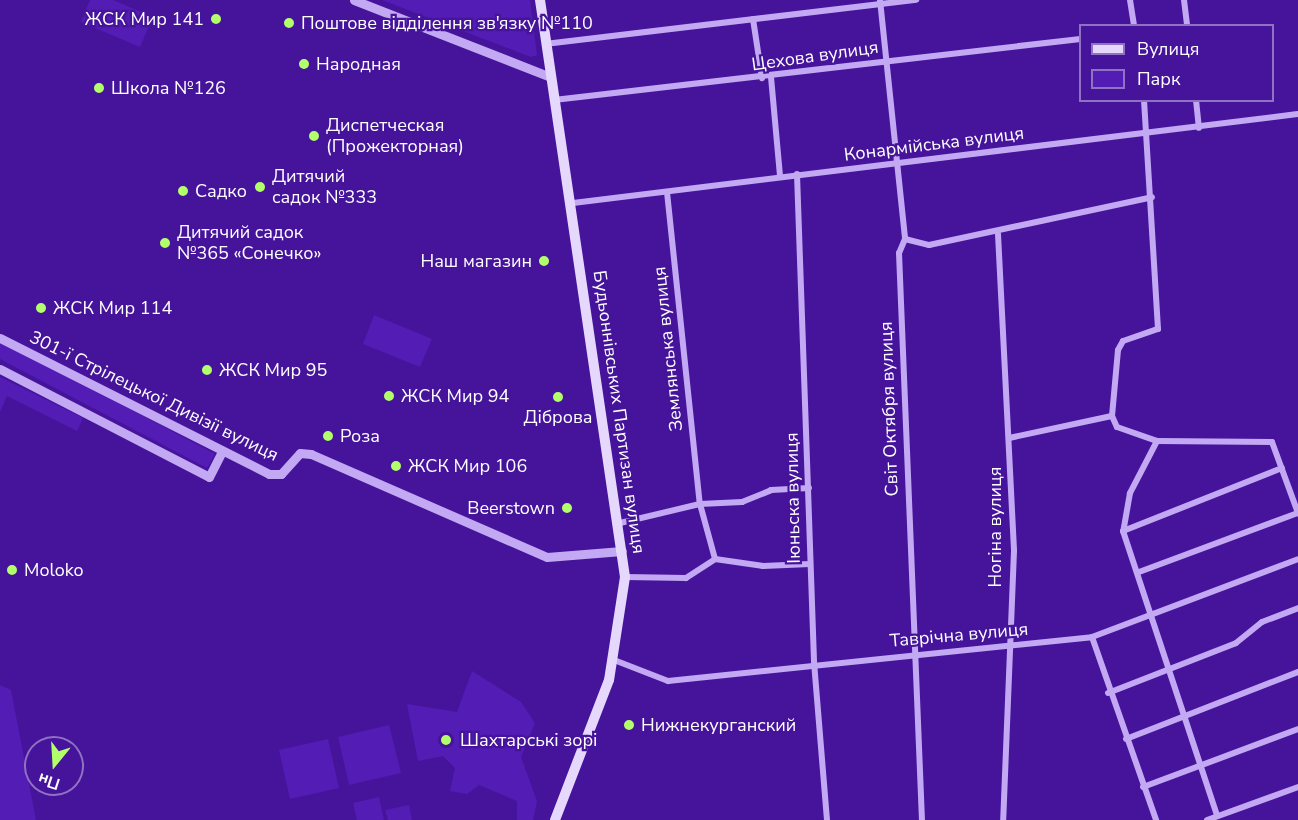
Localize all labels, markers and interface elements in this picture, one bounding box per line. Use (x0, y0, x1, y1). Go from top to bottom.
place label: ЖСК Мир 141 (85, 8, 204, 30)
marker: ЖСК Мир 141 (209, 12, 223, 26)
place label: Поштове відділення зв'язку №110 (301, 12, 593, 34)
marker: Поштове відділення зв'язку №110 (282, 16, 296, 30)
legend (1079, 24, 1274, 102)
street label: Цехова вулиця (750, 36, 880, 76)
text: Вулиця (1137, 37, 1199, 61)
place label: Народная (316, 53, 401, 75)
marker: Народная (297, 57, 311, 71)
text: Парк (1137, 67, 1180, 91)
place label: Школа №126 (111, 77, 226, 99)
marker: Школа №126 (92, 81, 106, 95)
place label: Диспетческая (Прожекторная) (326, 115, 464, 158)
street label: Конармійська вулиця (843, 122, 1025, 166)
marker: Диспетческая (Прожекторная) (307, 129, 321, 143)
place label: Дитячий садок №333 (272, 166, 377, 208)
place label: Садко (195, 180, 247, 202)
marker: Дитячий садок №333 (253, 180, 267, 194)
marker: Садко (176, 184, 190, 198)
place label: Дитячий садок №365 «Сонечко» (177, 222, 322, 264)
marker: Дитячий садок №365 «Сонечко» (158, 236, 172, 250)
place label: Наш магазин (420, 250, 532, 272)
marker: Наш магазин (537, 254, 551, 268)
street label: Землянська вулиця (649, 265, 687, 433)
street label: Будьоннівських Партизан вулиця (588, 269, 650, 555)
place label: ЖСК Мир 114 (53, 297, 172, 319)
marker: ЖСК Мир 114 (34, 301, 48, 315)
street label: Світ Октября вулиця (875, 321, 903, 497)
street label: 301-ї Стрілецької Дивізії вулиця (26, 326, 282, 466)
place label: ЖСК Мир 95 (219, 359, 327, 381)
marker: ЖСК Мир 95 (200, 363, 214, 377)
place label: ЖСК Мир 94 (401, 385, 509, 407)
marker: ЖСК Мир 94 (382, 389, 396, 403)
marker: Діброва (551, 390, 565, 404)
place label: Діброва (524, 406, 592, 428)
place label: Роза (340, 425, 380, 447)
marker: Роза (321, 429, 335, 443)
street label: Iюньска вулиця (781, 432, 805, 564)
place label: ЖСК Мир 106 (408, 455, 527, 477)
marker: ЖСК Мир 106 (389, 459, 403, 473)
street label: Ногіна вулиця (984, 466, 1006, 588)
place label: Beerstown (467, 497, 555, 519)
marker: Beerstown (560, 501, 574, 515)
place label: Moloko (24, 559, 83, 581)
marker: Moloko (5, 563, 19, 577)
street label: Таврічна вулиця (889, 618, 1029, 652)
place label: Нижнекурганский (641, 714, 796, 736)
marker: Нижнекурганский (622, 718, 636, 732)
place label: Шахтарські зорі (460, 729, 597, 751)
marker: Шахтарські зорі (437, 731, 455, 749)
north arrow (24, 736, 84, 796)
text: Пн (35, 767, 63, 795)

